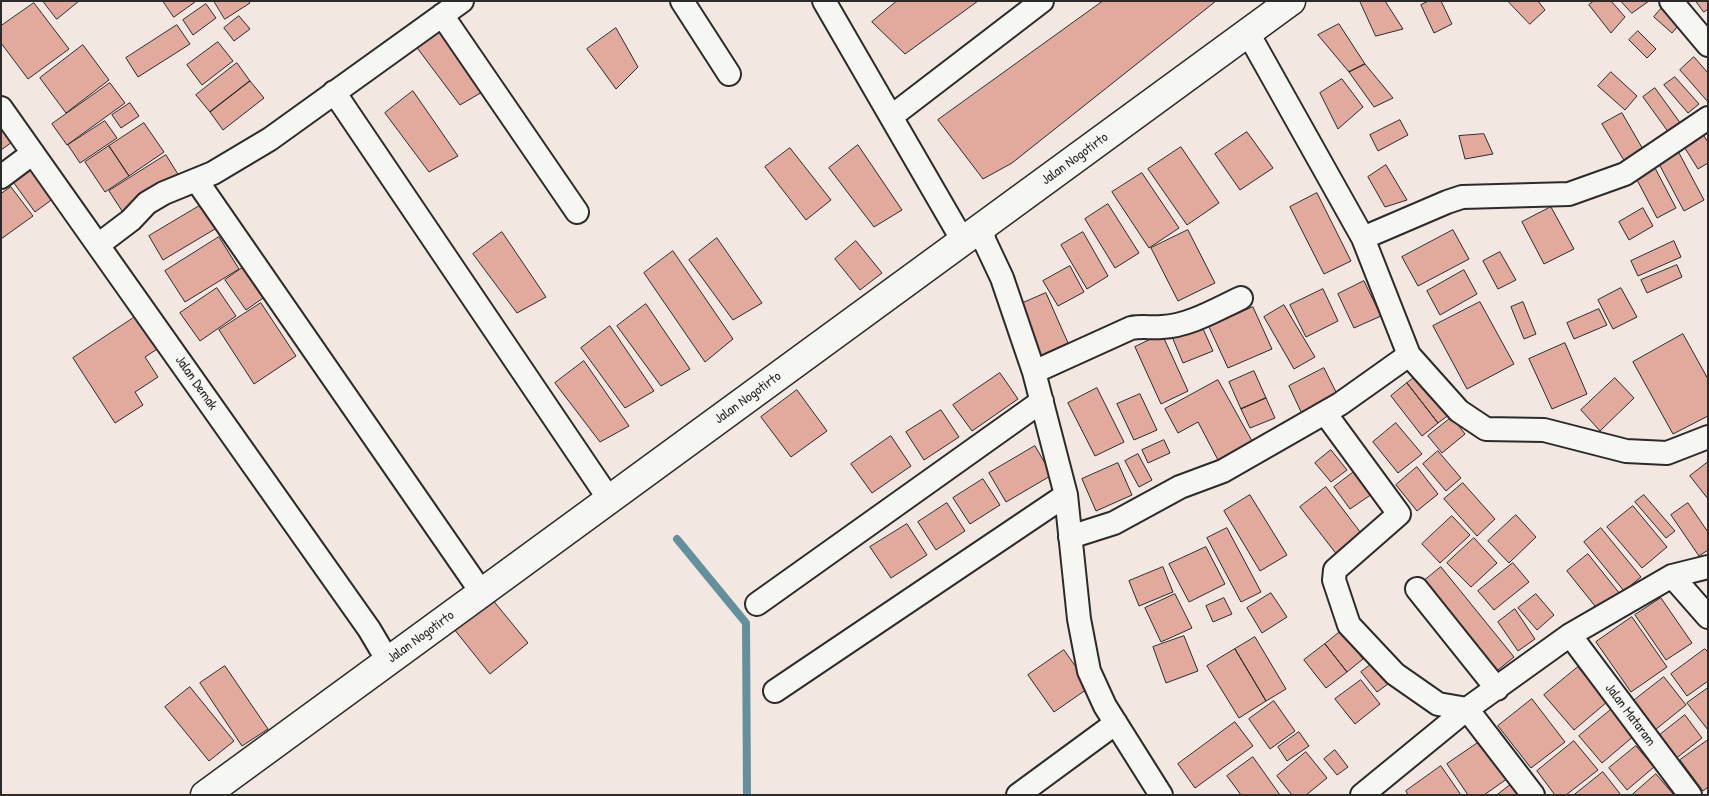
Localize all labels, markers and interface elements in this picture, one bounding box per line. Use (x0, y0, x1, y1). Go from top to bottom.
street label: Jalan Nogotirto (1038, 129, 1112, 189)
street label: Jalan Demak (171, 353, 221, 413)
street label: Jalan Nogotirto (711, 368, 785, 428)
street label: Jalan Nogotirto (384, 607, 458, 667)
street label: Jalan Mataram (1601, 680, 1659, 750)

